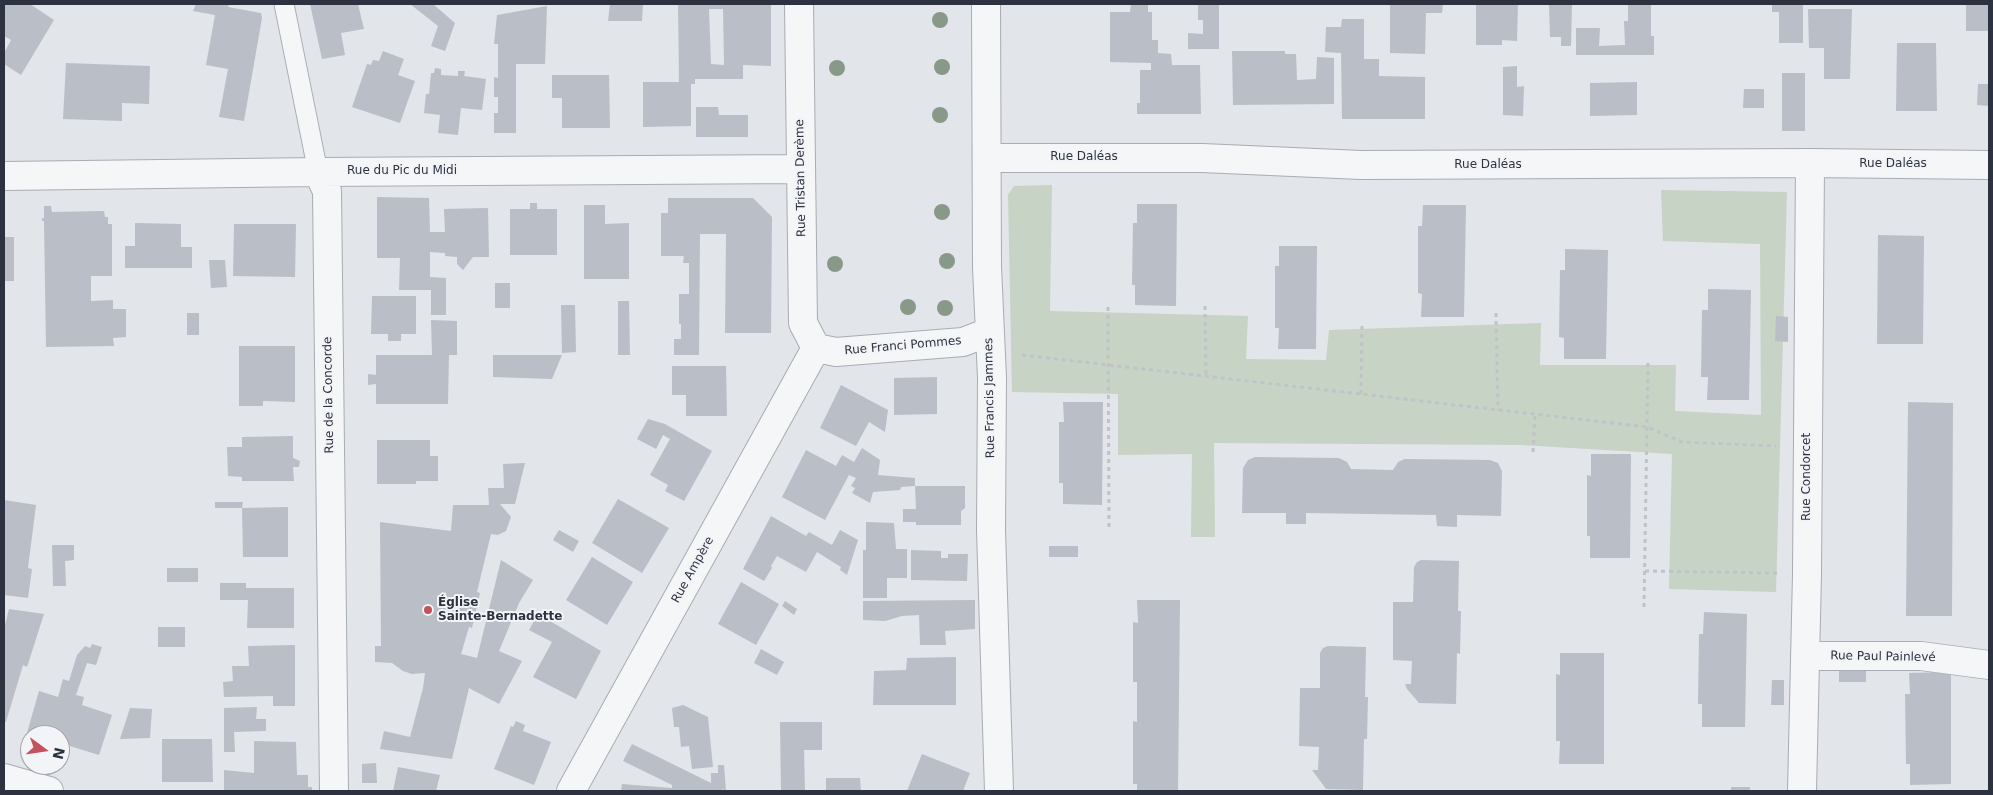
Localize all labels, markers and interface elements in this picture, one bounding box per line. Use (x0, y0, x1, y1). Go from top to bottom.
street label: Rue Tristan Derème (793, 119, 809, 237)
street label: Rue Daléas (1050, 150, 1118, 164)
street label: Rue Daléas (1859, 157, 1927, 171)
street label: Rue Daléas (1454, 158, 1522, 172)
street label: Rue du Pic du Midi (347, 164, 457, 178)
street label: Rue Franci Pommes (844, 334, 962, 358)
street label: Rue de la Concorde (321, 336, 337, 454)
street label: Rue Francis Jammes (982, 338, 998, 458)
street label: Rue Condorcet (1800, 433, 1814, 521)
street label: Rue Ampère (669, 534, 717, 606)
place label: Église Sainte-Bernadette (438, 596, 562, 624)
marker: Église Sainte-Bernadette (422, 604, 434, 616)
street label: Rue Paul Painlevé (1830, 649, 1936, 665)
north arrow (20, 725, 70, 775)
text: N (49, 746, 68, 761)

